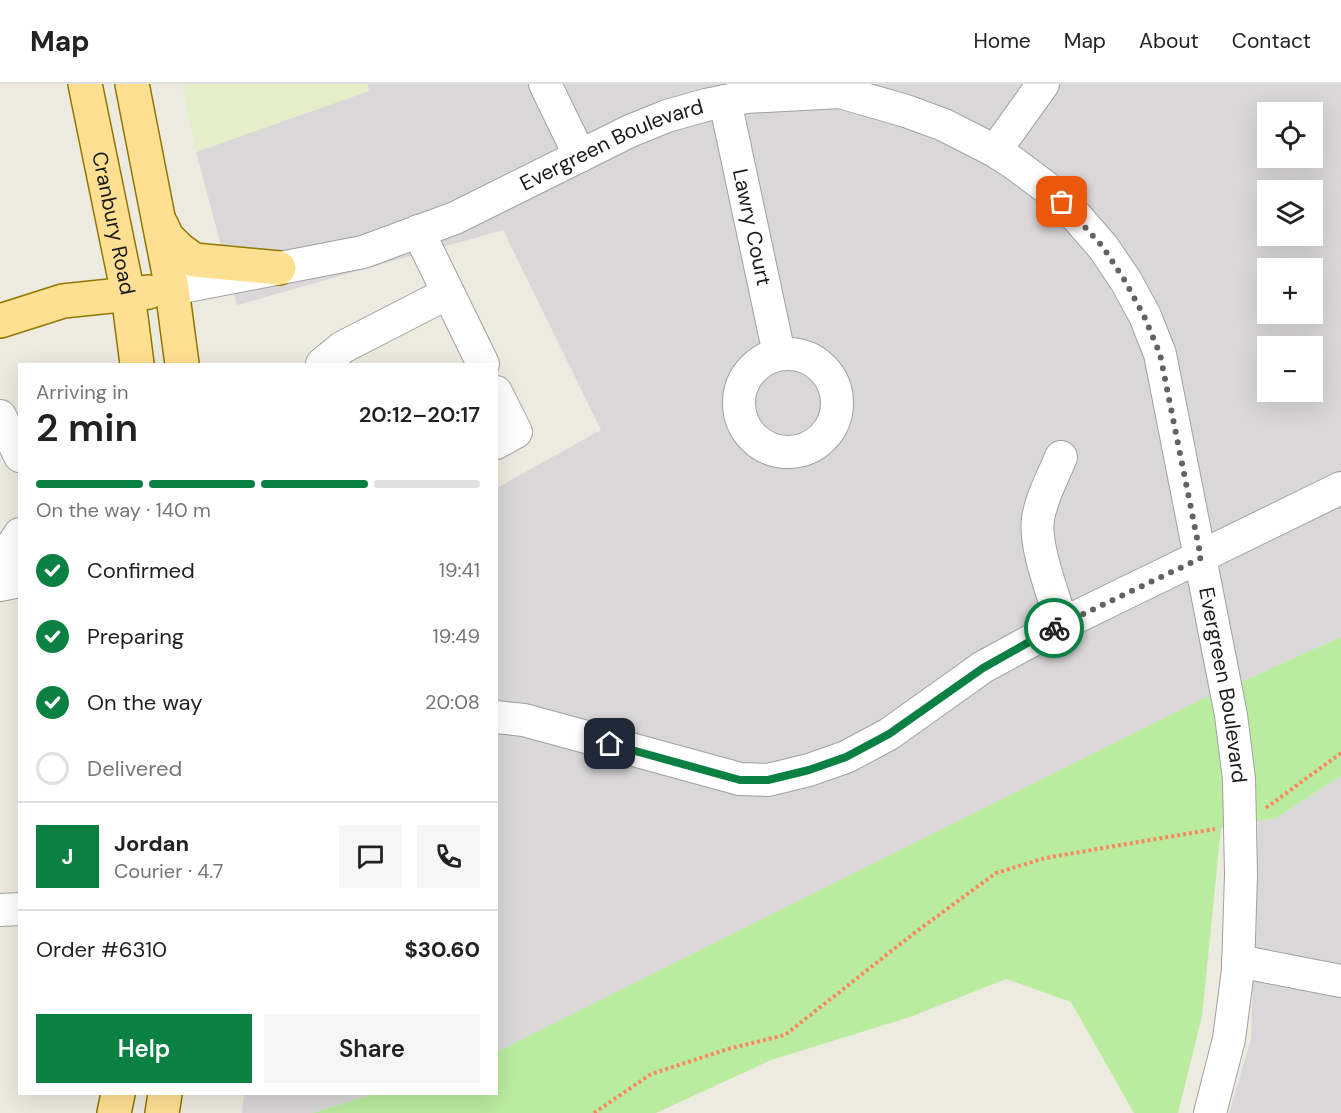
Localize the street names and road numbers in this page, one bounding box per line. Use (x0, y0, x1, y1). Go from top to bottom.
street label: Evergreen Boulevard (515, 92, 707, 198)
street label: Cranbury Road (85, 149, 142, 297)
street label: Lawry Court (726, 166, 778, 288)
street label: Evergreen Boulevard (1192, 585, 1253, 785)

